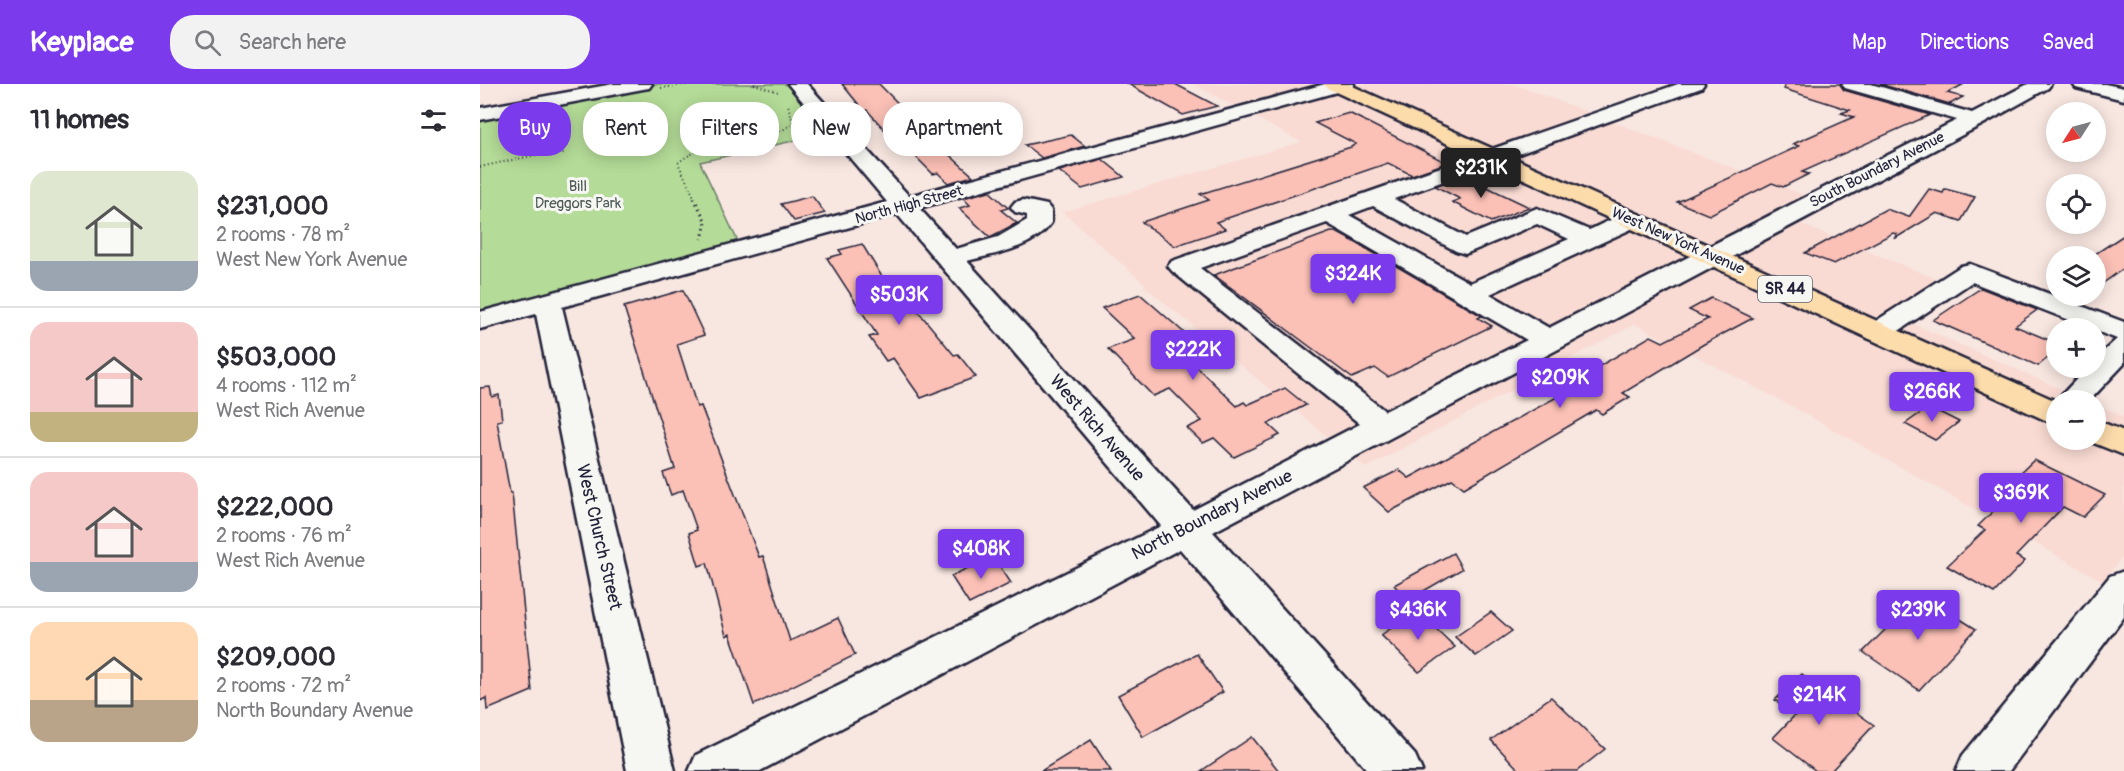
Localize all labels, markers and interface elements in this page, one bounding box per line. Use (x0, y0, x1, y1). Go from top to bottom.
search box (170, 15, 590, 69)
text: Keyplace (30, 25, 134, 60)
icon: search (191, 26, 224, 59)
text: Search here (239, 28, 346, 56)
text: Map (1852, 29, 1887, 56)
text: Directions (1920, 29, 2009, 56)
text: Saved (2042, 29, 2094, 56)
chip: Buy (498, 102, 571, 156)
chip: Rent (583, 102, 668, 156)
chip: Filters (680, 102, 779, 156)
chip: New (791, 102, 871, 156)
chip: Apartment (883, 102, 1023, 156)
north arrow (2046, 102, 2106, 162)
map controls (2046, 102, 2106, 450)
text: 11 homes (30, 104, 129, 136)
icon: filters (417, 104, 450, 137)
street label: South Boundary Avenue (1806, 128, 1948, 212)
pin: $231K (1439, 148, 1523, 199)
text: $231K (1455, 155, 1507, 180)
button: locate (2046, 174, 2106, 234)
park label: Bill Dreggors Park (535, 177, 622, 213)
street label: North High Street (853, 181, 966, 229)
text: $231,000 (216, 190, 328, 222)
icon: home (78, 195, 150, 267)
street label: West New York Avenue (1609, 203, 1748, 279)
text: 2 rooms · 78 m² (216, 222, 350, 247)
button: layers (2046, 246, 2106, 306)
text: West New York Avenue (216, 247, 407, 272)
pin: $324K (1311, 254, 1395, 305)
text: $324K (1325, 261, 1381, 286)
pin: $503K (857, 275, 941, 326)
road number: SR 44 (1758, 276, 1812, 302)
text: $503K (870, 282, 928, 307)
button: + (2046, 318, 2106, 378)
pin: $222K (1151, 330, 1235, 381)
text: $222K (1165, 337, 1221, 362)
text: $503,000 (216, 341, 336, 373)
icon: home (78, 346, 150, 418)
pin: $209K (1518, 358, 1602, 409)
text: $209K (1531, 365, 1589, 390)
street label: West Rich Avenue (1044, 370, 1150, 486)
pin: $266K (1890, 372, 1974, 423)
text: 4 rooms · 112 m² (216, 373, 357, 398)
text: $266K (1903, 379, 1961, 404)
button: − (2046, 390, 2106, 450)
text: West Rich Avenue (216, 398, 365, 423)
street label: West Church Street (571, 462, 627, 613)
street label: North Boundary Avenue (1128, 464, 1296, 566)
pin: $369K (1979, 473, 2063, 524)
text: $369K (1993, 480, 2049, 505)
text: $222,000 (216, 491, 334, 523)
icon: home (78, 496, 150, 568)
text: 2 rooms · 76 m² (216, 523, 352, 548)
pin: $408K (939, 529, 1023, 580)
text: $408K (952, 536, 1010, 561)
text: West Rich Avenue (216, 548, 365, 573)
pin: $436K (1376, 590, 1460, 641)
pin: $239K (1876, 590, 1960, 641)
text: $436K (1389, 597, 1447, 622)
text: $239K (1891, 597, 1945, 622)
text: $209,000 (216, 641, 336, 673)
icon: home (78, 646, 150, 718)
text: 2 rooms · 72 m² (216, 673, 351, 698)
pin: $214K (1777, 675, 1861, 726)
text: $214K (1792, 682, 1846, 707)
text: North Boundary Avenue (216, 698, 413, 723)

